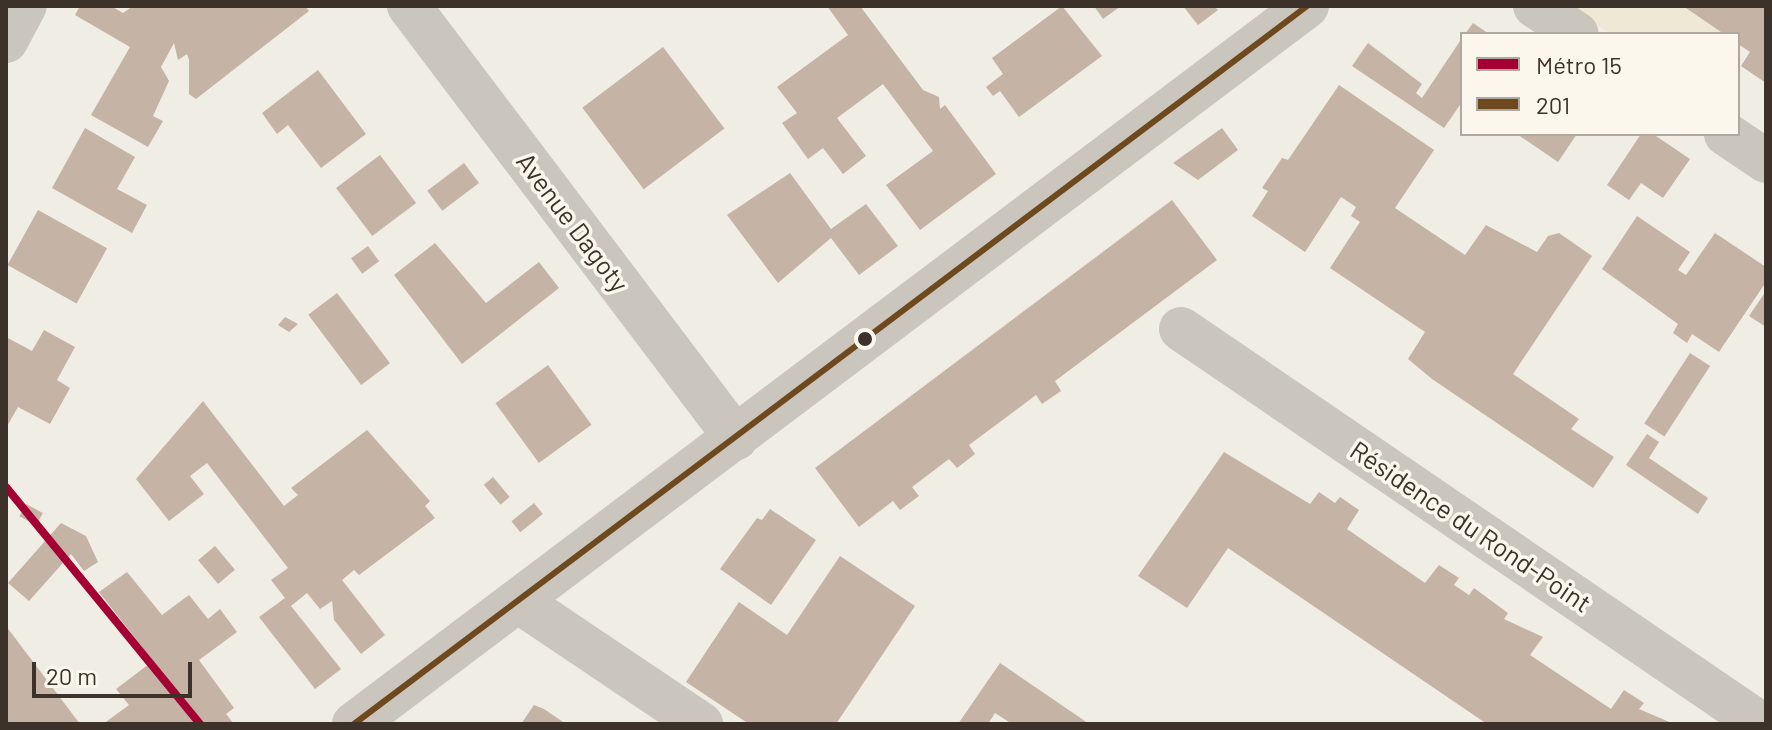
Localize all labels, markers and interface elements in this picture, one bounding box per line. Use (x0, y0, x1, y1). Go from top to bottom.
legend (1460, 32, 1740, 136)
text: Métro 15 (1536, 50, 1622, 79)
text: 201 (1536, 90, 1570, 119)
street label: Avenue Dagoty (510, 146, 636, 298)
unlabelled marker (857, 331, 873, 347)
street label: Résidence du Rond-Point (1345, 434, 1597, 618)
scale bar (36, 646, 196, 696)
text: 20 m (46, 661, 97, 690)

